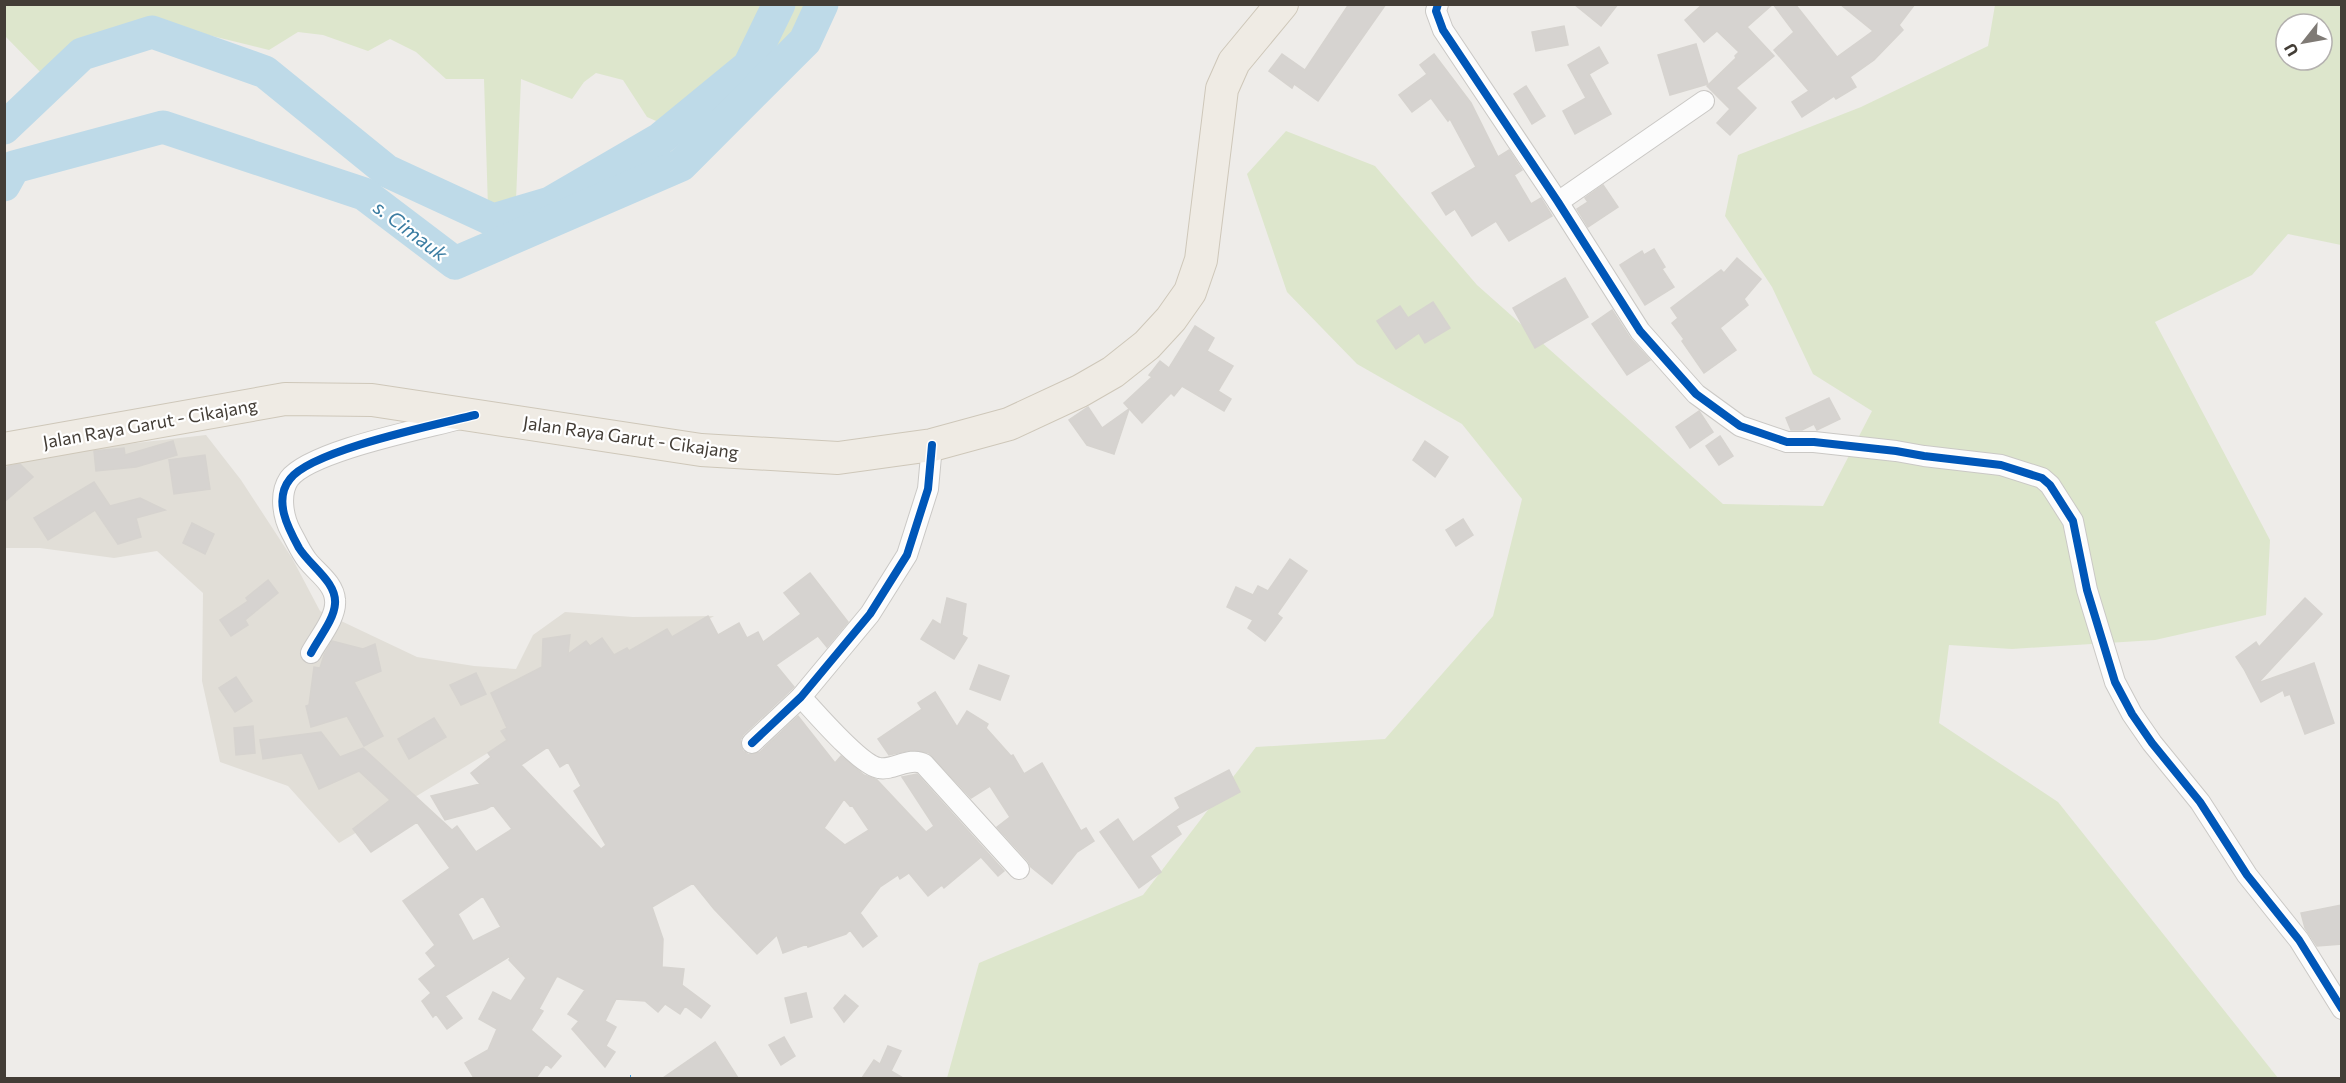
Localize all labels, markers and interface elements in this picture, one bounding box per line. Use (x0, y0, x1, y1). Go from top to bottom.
north arrow (2274, 12, 2334, 72)
text: U (2280, 40, 2302, 60)
water label: s. Cimauk (369, 194, 454, 266)
street label: Jalan Raya Garut - Cikajang (41, 393, 259, 453)
street label: Jalan Raya Garut - Cikajang (522, 411, 740, 463)

